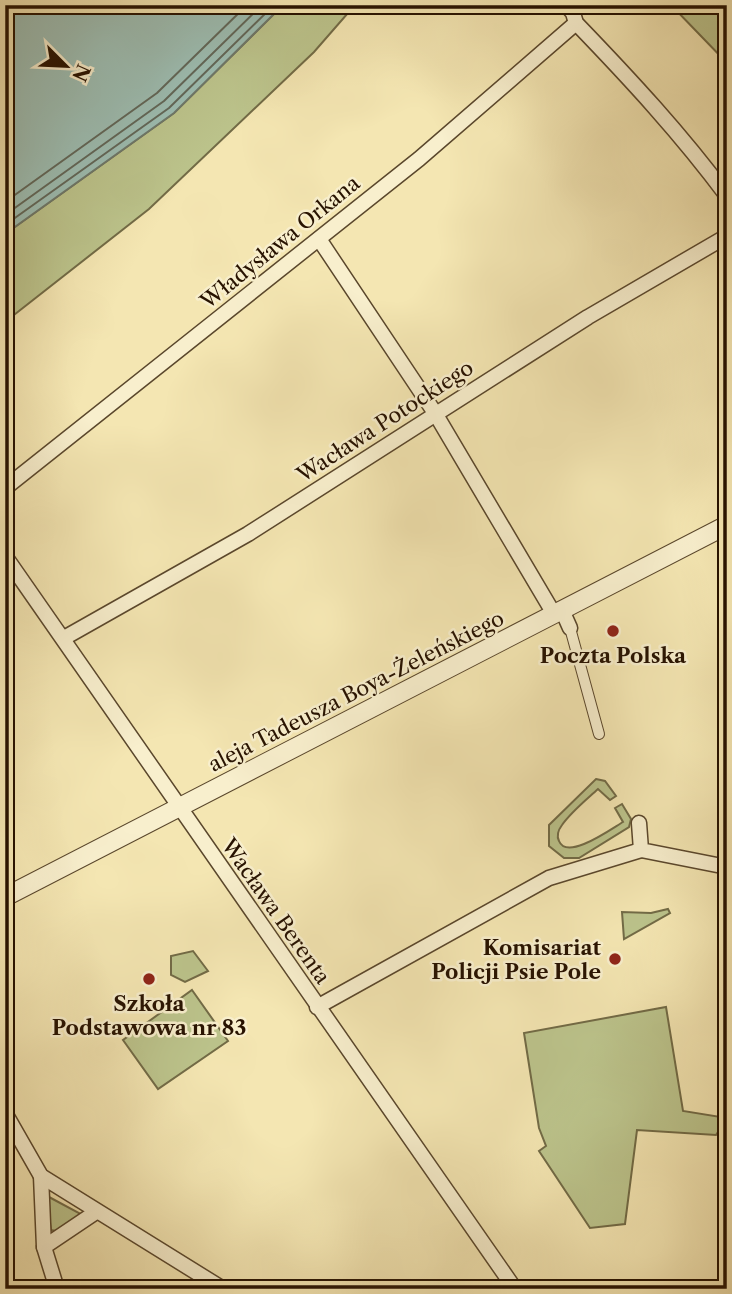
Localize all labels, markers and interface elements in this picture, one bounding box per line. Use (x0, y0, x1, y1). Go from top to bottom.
north arrow (32, 32, 102, 102)
text: N (67, 60, 95, 85)
street label: Władysława Orkana (195, 170, 365, 314)
street label: Wacława Potockiego (291, 355, 478, 488)
street label: aleja Tadeusza Boya-Żeleńskiego (204, 605, 508, 777)
marker: Poczta Polska (605, 623, 621, 639)
place label: Poczta Polska (540, 643, 687, 668)
street label: Wacława Berenta (216, 833, 336, 989)
place label: Komisariat Policji Psie Pole (431, 935, 602, 984)
marker: Komisariat Policji Psie Pole (607, 951, 623, 967)
marker: Szkoła Podstawowa nr 83 (141, 971, 157, 987)
place label: Szkoła Podstawowa nr 83 (52, 991, 246, 1040)

